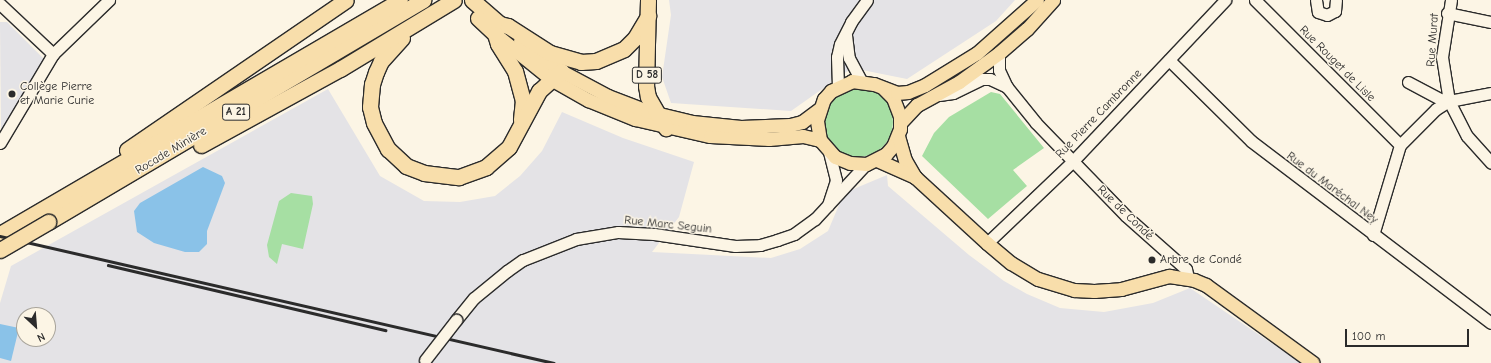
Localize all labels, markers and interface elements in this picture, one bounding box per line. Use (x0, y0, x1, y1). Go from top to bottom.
street label: Rue Murat (1424, 13, 1442, 67)
street label: Rue Rouget de Lisle (1296, 23, 1378, 105)
road number: D 58 (631, 66, 663, 84)
street label: Rue Pierre Cambronne (1053, 66, 1145, 162)
place label: Collège Pierre et Marie Curie (20, 80, 94, 108)
marker: Collège Pierre et Marie Curie (7, 89, 17, 99)
road number: A 21 (222, 103, 250, 121)
street label: Rocade Minière (133, 124, 209, 178)
street label: Rue du Maréchal Ney (1283, 149, 1381, 227)
street label: Rue de Condé (1094, 183, 1156, 243)
street label: Rue Marc Seguin (623, 213, 713, 237)
place label: Arbre de Condé (1160, 253, 1242, 267)
marker: Arbre de Condé (1147, 255, 1157, 265)
north arrow (16, 307, 56, 347)
scale bar (1347, 321, 1471, 347)
text: 100 m (1352, 329, 1385, 343)
text: N (35, 330, 47, 345)

